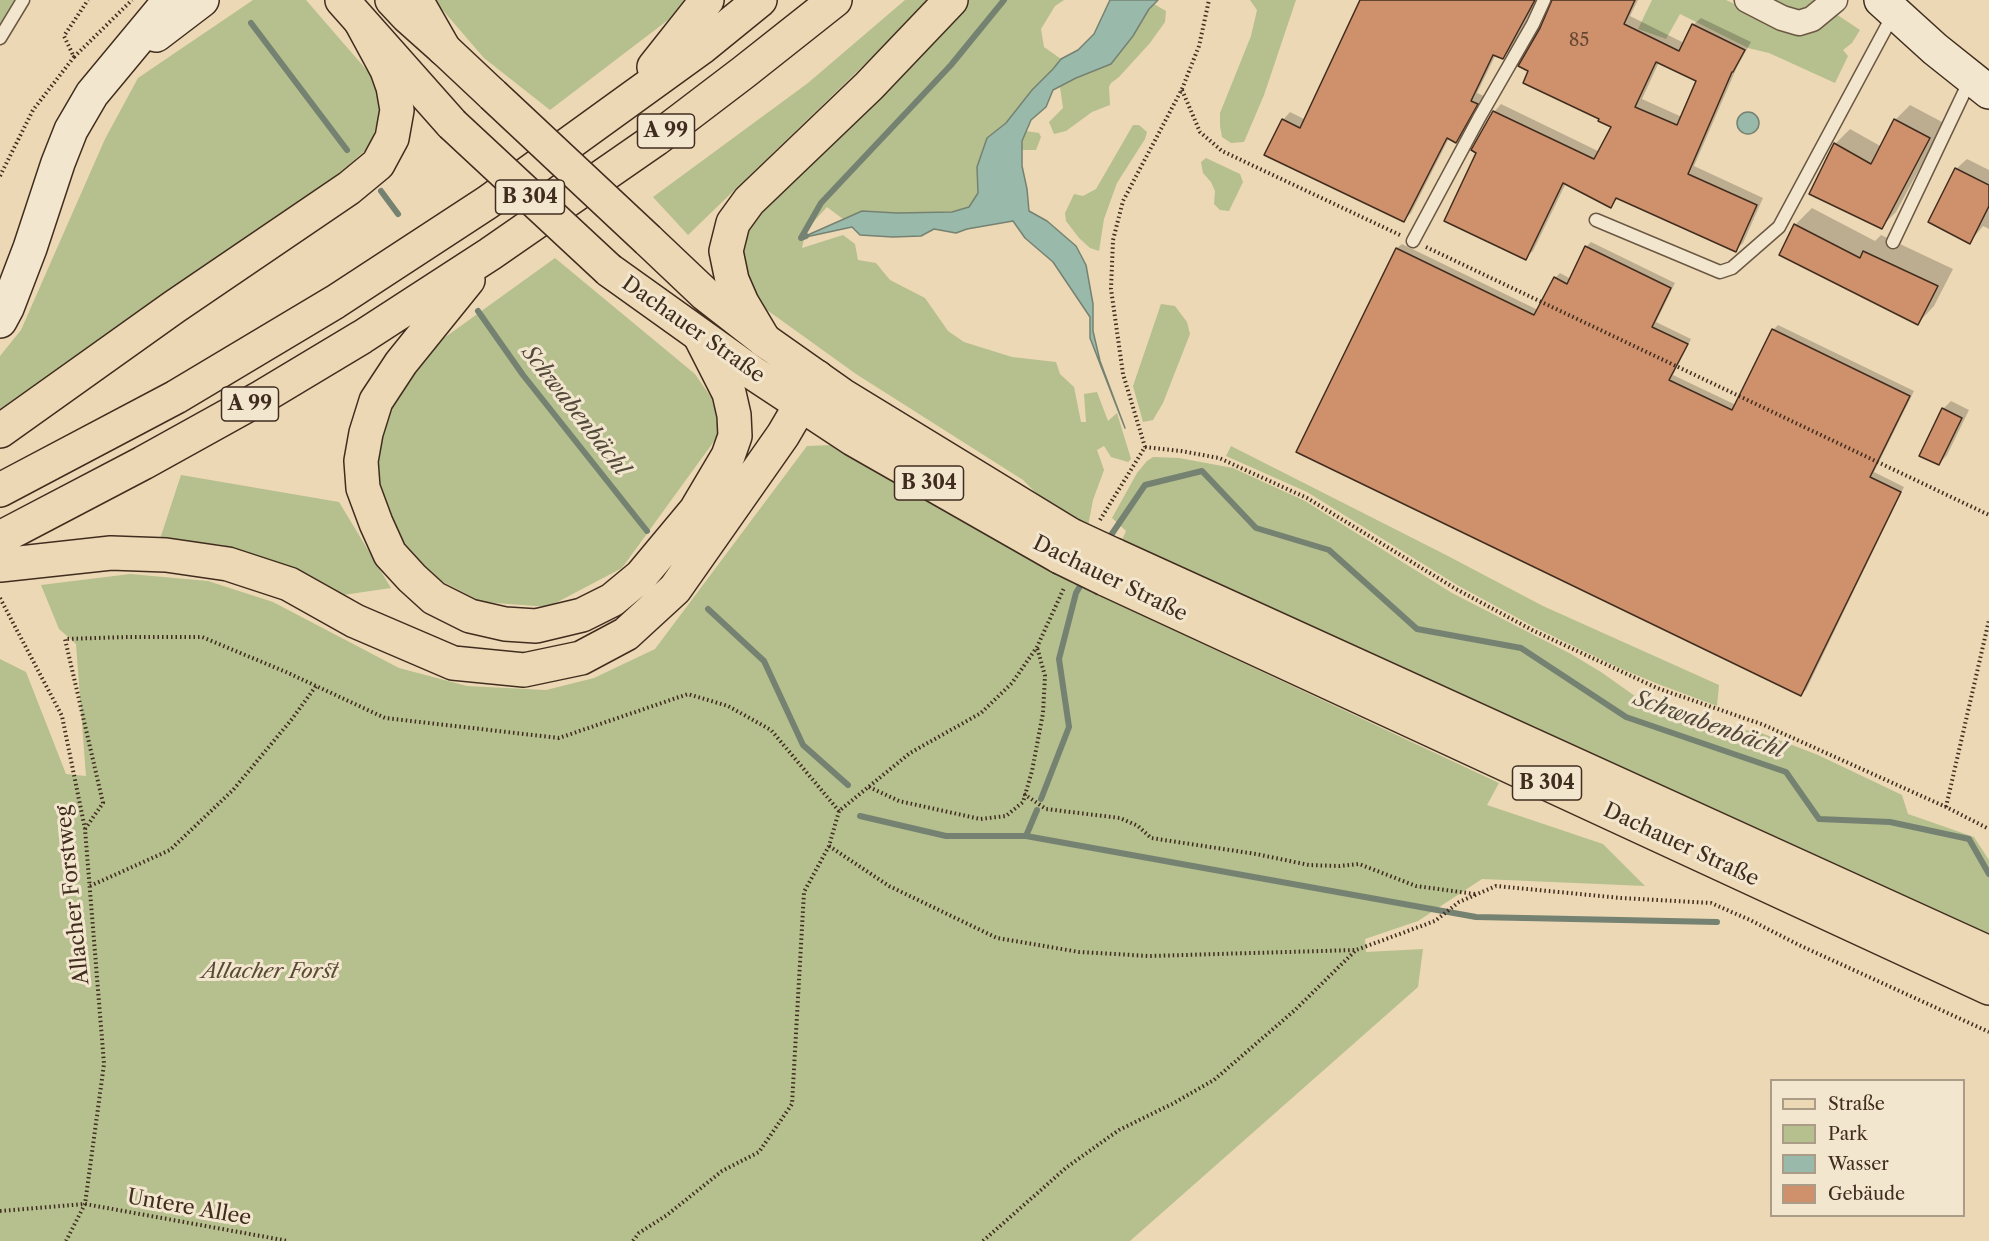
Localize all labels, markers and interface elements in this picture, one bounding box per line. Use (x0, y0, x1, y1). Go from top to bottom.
house number: 85 (1569, 30, 1589, 52)
road number: A 99 (638, 114, 694, 148)
road number: B 304 (496, 180, 564, 214)
street label: Dachauer Straße (617, 271, 769, 389)
water label: Schwabenbächl (516, 340, 634, 482)
road number: A 99 (222, 387, 278, 421)
road number: B 304 (894, 466, 964, 500)
street label: Dachauer Straße (1029, 531, 1191, 627)
water label: Schwabenbächl (1630, 685, 1788, 765)
road number: B 304 (1512, 766, 1582, 800)
street label: Dachauer Straße (1599, 798, 1763, 892)
street label: Allacher Forstweg (51, 804, 95, 986)
park label: Allacher Forst (202, 959, 338, 985)
legend (1770, 1079, 1965, 1217)
text: Straße (1828, 1093, 1885, 1115)
text: Park (1828, 1123, 1867, 1145)
text: Wasser (1828, 1153, 1889, 1175)
text: Gebäude (1828, 1183, 1905, 1205)
street label: Untere Allee (125, 1185, 253, 1231)

